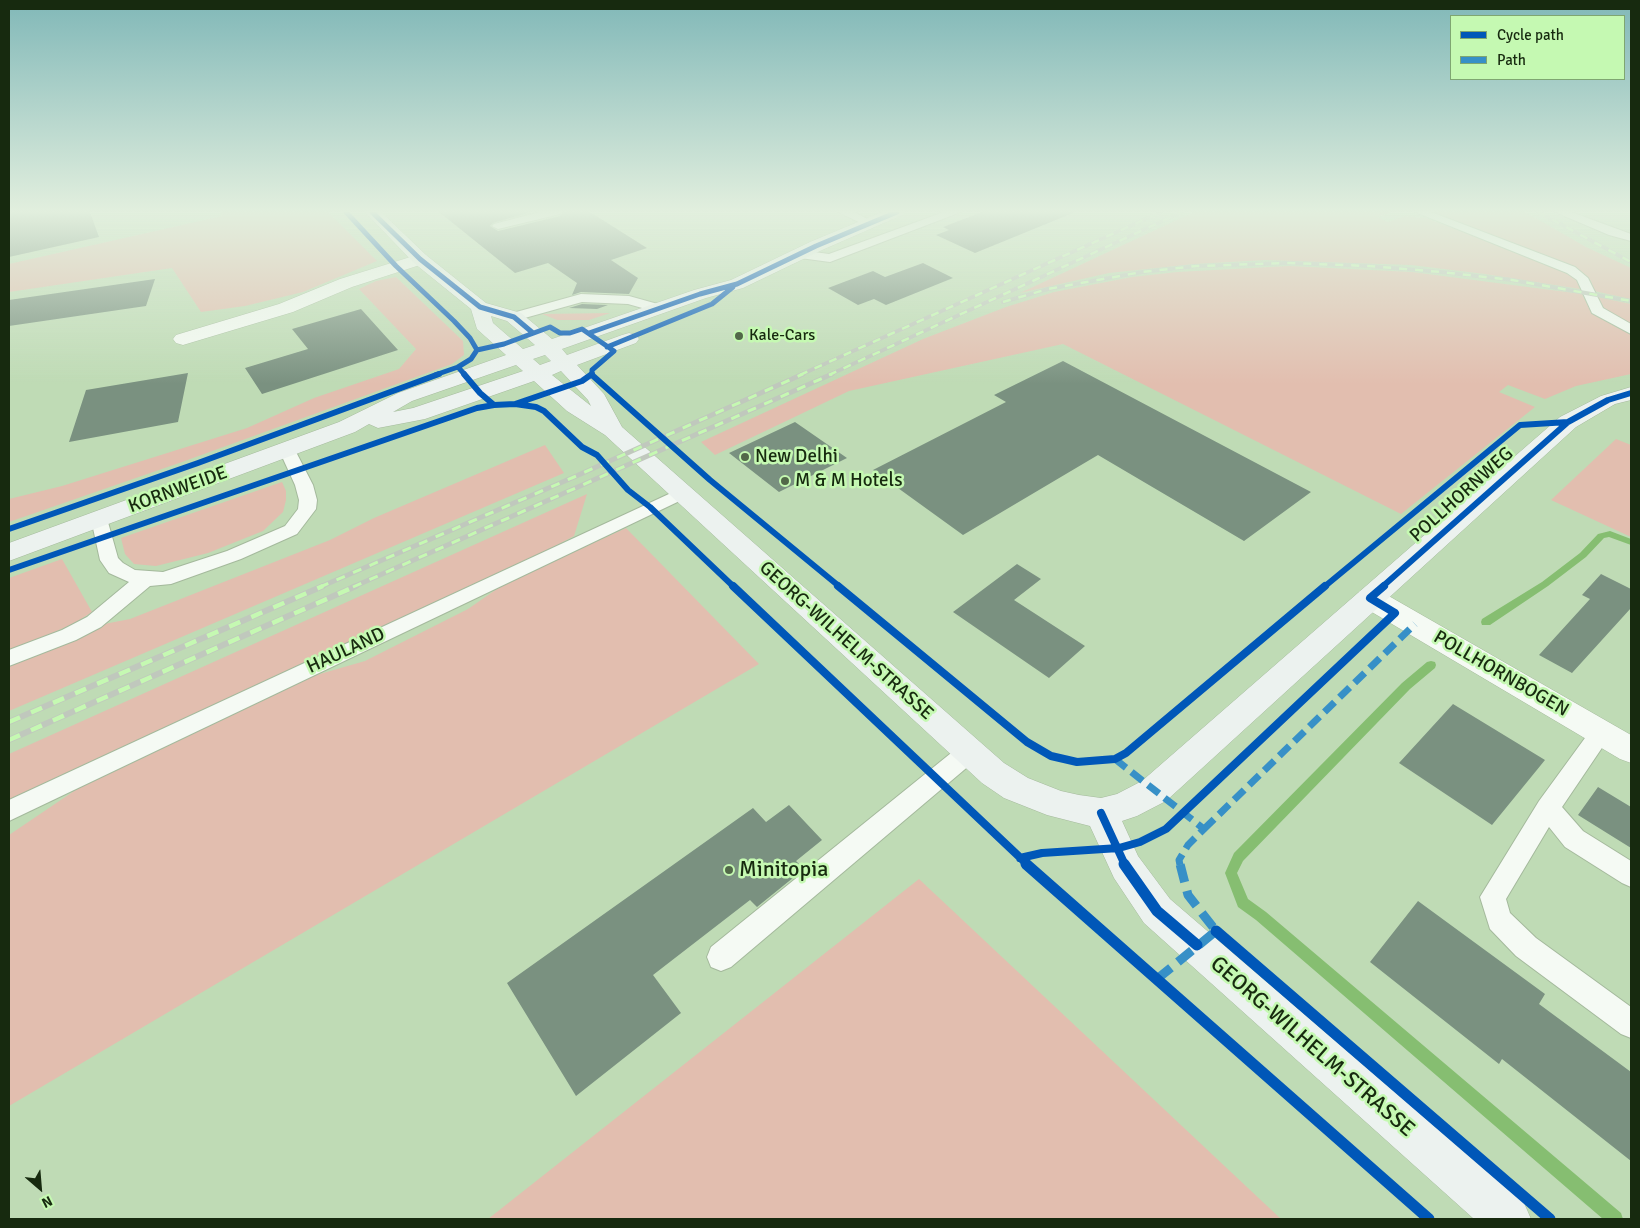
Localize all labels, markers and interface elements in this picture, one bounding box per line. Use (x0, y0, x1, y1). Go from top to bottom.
legend (1450, 15, 1625, 80)
text: Cycle path (1497, 26, 1564, 44)
text: Path (1497, 51, 1526, 69)
place label: Kale-Cars (749, 326, 815, 346)
marker: Kale-Cars (733, 330, 745, 342)
street label: POLLHORNWEG (1406, 443, 1518, 547)
place label: New Delhi (755, 446, 838, 468)
marker: New Delhi (739, 451, 751, 463)
street label: KORNWEIDE (125, 462, 231, 518)
place label: M & M Hotels (795, 470, 902, 492)
marker: M & M Hotels (779, 475, 791, 487)
street label: GEORG-WILHELM-STRASSE (754, 557, 938, 725)
street label: HAULAND (303, 623, 389, 679)
street label: POLLHORNBOGEN (1429, 626, 1573, 722)
place label: Minitopia (739, 857, 828, 883)
marker: Minitopia (723, 864, 735, 876)
street label: GEORG-WILHELM-STRASSE (1204, 951, 1420, 1143)
north arrow (15, 1163, 65, 1213)
text: N (39, 1192, 55, 1212)

